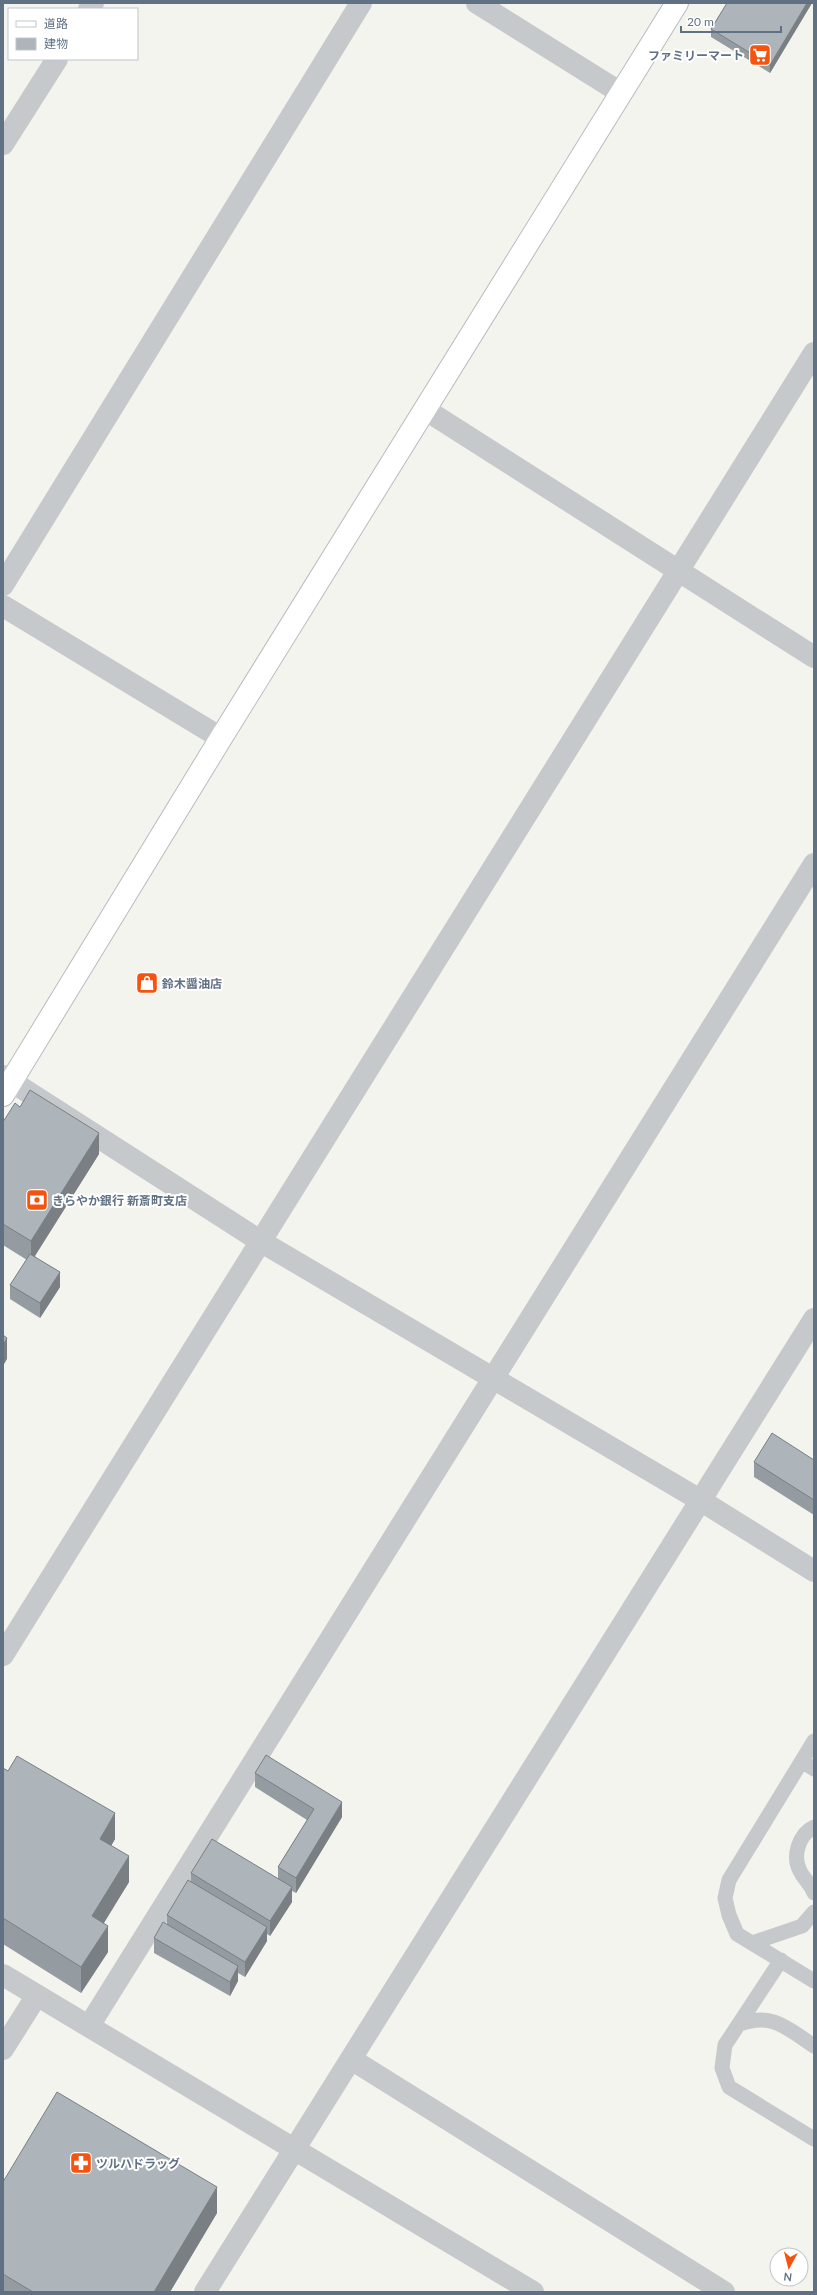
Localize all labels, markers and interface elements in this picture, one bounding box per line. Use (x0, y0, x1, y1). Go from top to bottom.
legend (8, 8, 138, 60)
scale bar (681, 8, 781, 34)
text: 20 m (687, 14, 714, 29)
text: 道路 (44, 16, 68, 31)
text: 建物 (44, 36, 68, 51)
supermarket icon: ファミリーマート (747, 42, 773, 68)
place label: ファミリーマート (648, 48, 744, 63)
shop icon: 鈴木醤油店 (134, 970, 160, 996)
place label: 鈴木醤油店 (161, 976, 222, 991)
bank icon: きらやか銀行 新斎町支店 (24, 1187, 50, 1213)
place label: きらやか銀行 新斎町支店 (52, 1193, 187, 1208)
pharmacy icon: ツルハドラッグ (68, 2150, 94, 2176)
place label: ツルハドラッグ (96, 2156, 180, 2171)
north arrow (769, 2247, 809, 2287)
text: N (783, 2270, 793, 2284)

